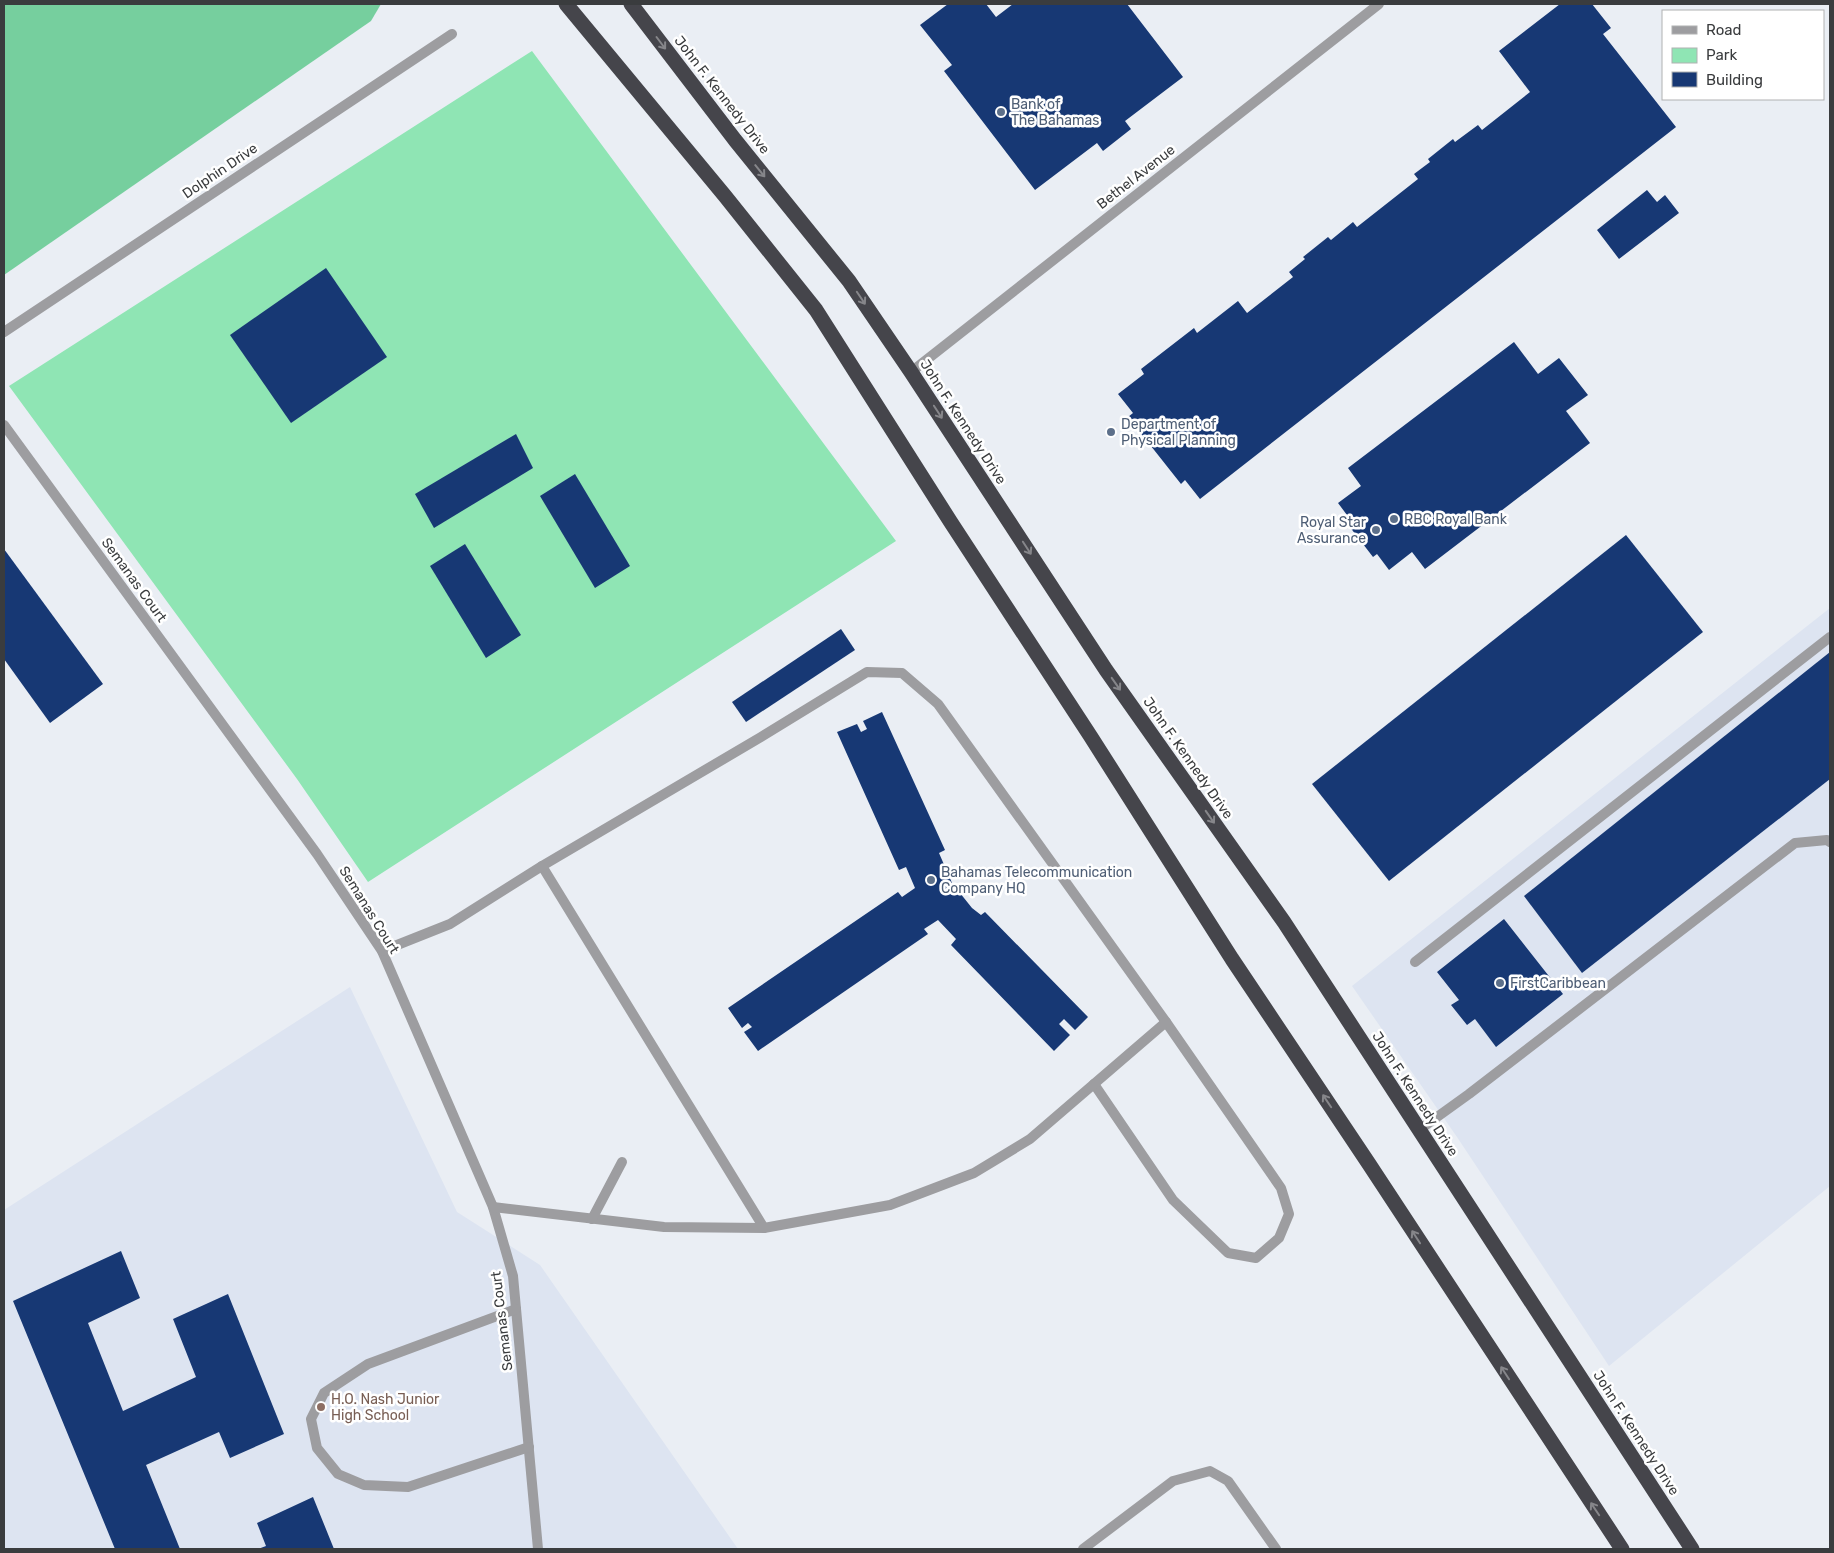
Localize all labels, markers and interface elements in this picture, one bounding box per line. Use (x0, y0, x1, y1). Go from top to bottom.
legend (1662, 10, 1824, 100)
text: Road (1706, 21, 1742, 39)
street label: John F. Kennedy Drive (671, 33, 773, 158)
one-way arrow (655, 36, 666, 49)
text: Park (1706, 46, 1737, 64)
text: Building (1706, 71, 1763, 89)
place label: Bank of The Bahamas (1011, 96, 1099, 129)
marker: Bank of The Bahamas (995, 106, 1007, 118)
street label: Dolphin Drive (179, 140, 261, 202)
street label: Bethel Avenue (1094, 141, 1179, 213)
one-way arrow (754, 164, 765, 177)
one-way arrow (856, 291, 866, 305)
street label: John F. Kennedy Drive (916, 357, 1010, 488)
one-way arrow (933, 405, 943, 419)
place label: Department of Physical Planning (1121, 416, 1236, 449)
marker: Department of Physical Planning (1105, 426, 1117, 438)
place label: RBC Royal Bank (1404, 511, 1508, 528)
marker: RBC Royal Bank (1388, 513, 1400, 525)
place label: Royal Star Assurance (1297, 514, 1367, 547)
marker: Royal Star Assurance (1370, 524, 1382, 536)
street label: Semanas Court (98, 535, 171, 626)
one-way arrow (1022, 540, 1032, 554)
one-way arrow (1111, 677, 1121, 691)
street label: John F. Kennedy Drive (1139, 694, 1237, 822)
one-way arrow (1205, 810, 1215, 824)
street label: Semanas Court (335, 863, 403, 957)
place label: Bahamas Telecommunication Company HQ (941, 864, 1132, 897)
marker: Bahamas Telecommunication Company HQ (925, 874, 937, 886)
place label: FirstCaribbean (1510, 975, 1606, 992)
marker: FirstCaribbean (1494, 977, 1506, 989)
street label: John F. Kennedy Drive (1368, 1029, 1462, 1160)
one-way arrow (1322, 1094, 1332, 1108)
one-way arrow (1411, 1230, 1421, 1244)
street label: Semanas Court (487, 1270, 517, 1372)
one-way arrow (1500, 1366, 1510, 1380)
street label: John F. Kennedy Drive (1589, 1368, 1683, 1499)
place label: H.O. Nash Junior High School (331, 1391, 440, 1424)
marker: H.O. Nash Junior High School (315, 1401, 327, 1413)
one-way arrow (1589, 1502, 1599, 1516)

